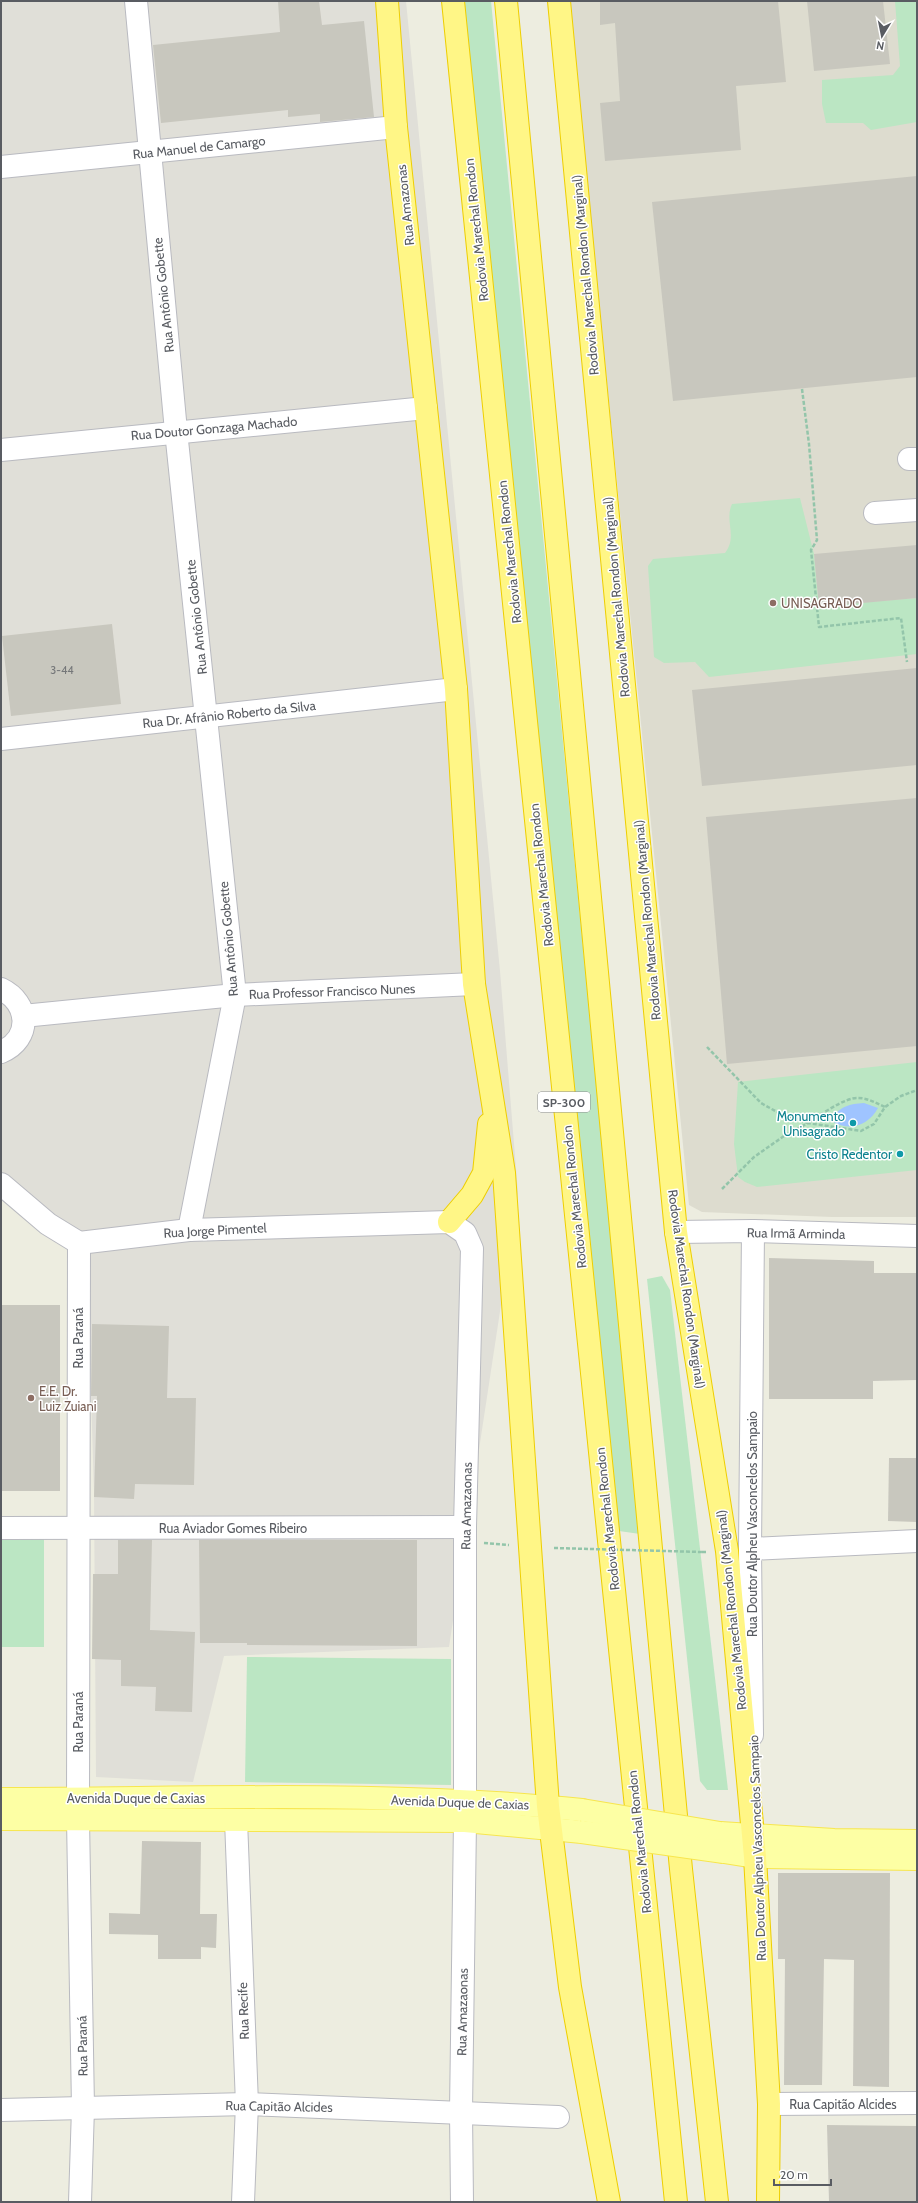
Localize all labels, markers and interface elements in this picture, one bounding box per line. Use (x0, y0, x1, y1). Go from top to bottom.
north arrow (862, 16, 902, 56)
text: N (875, 38, 885, 53)
street label: Rua Manuel de Camargo (132, 132, 266, 162)
street label: Rodovia Marechal Rondon (461, 158, 491, 302)
street label: Rua Amazonas (393, 163, 417, 246)
street label: Rodovia Marechal Rondon (Marginal) (568, 174, 602, 376)
street label: Rua Antônio Gobette (149, 236, 177, 353)
street label: Rua Doutor Gonzaga Machado (130, 413, 298, 443)
street label: Rodovia Marechal Rondon (494, 480, 524, 624)
street label: Rodovia Marechal Rondon (Marginal) (599, 496, 633, 698)
street label: Rua Antônio Gobette (182, 558, 210, 675)
place label: UNISAGRADO (781, 595, 862, 611)
marker: UNISAGRADO (768, 598, 778, 608)
house number: 3-44 (50, 663, 74, 677)
street label: Rua Dr. Afrânio Roberto da Silva (142, 697, 317, 731)
street label: Rodovia Marechal Rondon (526, 803, 556, 947)
street label: Rodovia Marechal Rondon (Marginal) (630, 819, 664, 1021)
street label: Rua Antônio Gobette (215, 880, 241, 997)
street label: Rua Professor Francisco Nunes (248, 980, 416, 1002)
road number: SP-300 (538, 1092, 590, 1112)
place label: Monumento Unisagrado (777, 1108, 845, 1139)
marker: Monumento Unisagrado (848, 1118, 858, 1128)
street label: Rodovia Marechal Rondon (559, 1125, 589, 1269)
place label: Cristo Redentor (807, 1146, 893, 1162)
marker: Cristo Redentor (895, 1149, 905, 1159)
street label: Rodovia Marechal Rondon (Marginal) (665, 1188, 709, 1390)
street label: Rua Jorge Pimentel (163, 1219, 267, 1241)
street label: Rua Irmã Arminda (747, 1224, 846, 1242)
street label: Rua Paraná (70, 1307, 86, 1368)
place label: E.E. Dr. Luiz Zuiani (39, 1383, 97, 1414)
marker: E.E. Dr. Luiz Zuiani (26, 1393, 36, 1403)
street label: Rua Doutor Alpheu Vasconcelos Sampaio (744, 1411, 760, 1637)
street label: Rodovia Marechal Rondon (592, 1447, 622, 1591)
street label: Rua Amazaonas (457, 1461, 475, 1550)
street label: Rodovia Marechal Rondon (Marginal) (713, 1509, 749, 1711)
street label: Rua Aviador Gomes Ribeiro (159, 1520, 307, 1536)
street label: Rua Paraná (70, 1691, 86, 1752)
street label: Rua Doutor Alpheu Vasconcelos Sampaio (745, 1735, 769, 1961)
street label: Rodovia Marechal Rondon (624, 1770, 654, 1914)
street label: Avenida Duque de Caxias (67, 1790, 206, 1806)
street label: Avenida Duque de Caxias (391, 1792, 530, 1812)
street label: Rua Amazaonas (453, 1967, 471, 2056)
street label: Rua Recife (234, 1982, 252, 2040)
street label: Rua Paraná (73, 2015, 91, 2077)
street label: Rua Capitão Alcides (789, 2096, 897, 2112)
street label: Rua Capitão Alcides (225, 2097, 333, 2115)
scale bar (774, 2161, 831, 2187)
text: 20 m (780, 2167, 808, 2182)

